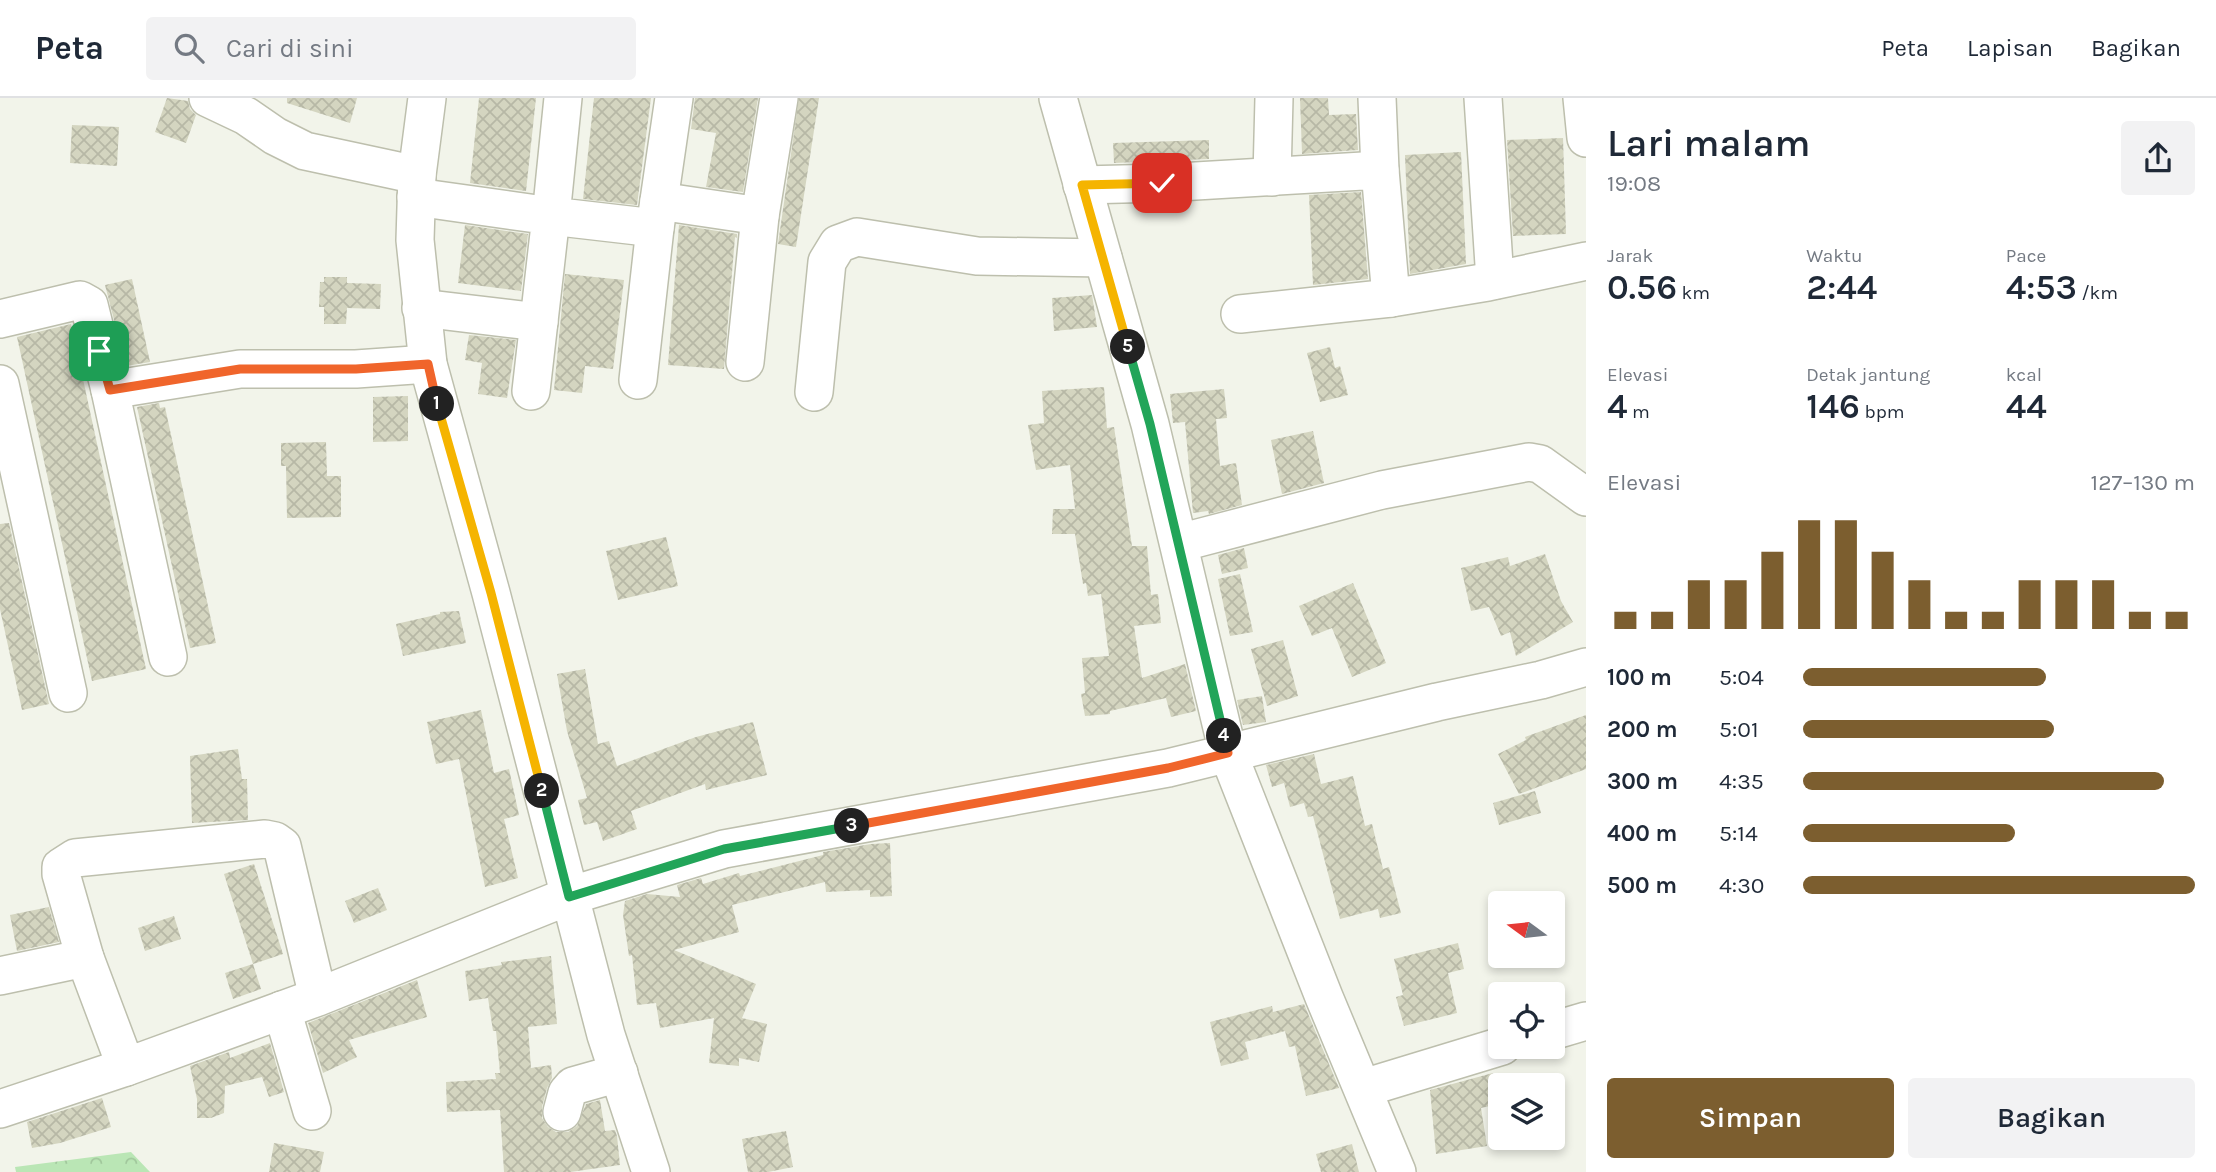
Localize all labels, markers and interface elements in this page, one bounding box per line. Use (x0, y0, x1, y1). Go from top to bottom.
search box (146, 17, 636, 80)
text: Peta (35, 29, 104, 67)
icon: search (170, 29, 208, 67)
text: Cari di sini (226, 33, 354, 64)
text: Peta (1881, 34, 1929, 62)
text: Lapisan (1967, 34, 2053, 62)
text: Bagikan (2091, 34, 2181, 62)
text: Lari malam (1607, 121, 1810, 166)
button: share (2121, 121, 2195, 195)
pin (1132, 153, 1192, 213)
icon: check (1143, 164, 1181, 202)
text: 19:08 (1607, 170, 1661, 197)
text: Jarak (1607, 245, 1653, 267)
text: Waktu (1806, 245, 1863, 267)
text: Pace (2006, 245, 2046, 267)
text: 0.56 (1607, 267, 1677, 308)
text: 2:44 (1806, 267, 1877, 308)
text: 4:53 (2006, 267, 2077, 308)
text: km (1677, 282, 1710, 304)
text: /km (2077, 282, 2118, 304)
pin (69, 321, 129, 381)
pin: 5 (1110, 330, 1146, 364)
icon: arrive (80, 332, 118, 370)
text: 5 (1122, 335, 1133, 357)
text: Elevasi (1607, 364, 1668, 386)
text: Detak jantung (1806, 364, 1930, 386)
text: kcal (2006, 364, 2042, 386)
pin: 1 (420, 386, 454, 422)
text: 4 (1607, 386, 1627, 427)
text: 146 (1806, 386, 1860, 427)
text: 44 (2006, 386, 2047, 427)
text: 1 (433, 392, 440, 414)
text: m (1627, 401, 1650, 423)
text: bpm (1860, 401, 1905, 423)
text: Elevasi (1607, 469, 1681, 496)
text: 127–130 m (2091, 469, 2195, 496)
text: 100 m (1607, 664, 1672, 691)
text: 5:04 (1719, 664, 1764, 691)
text: 200 m (1607, 716, 1678, 743)
text: 5:01 (1719, 716, 1759, 743)
pin: 4 (1206, 718, 1242, 754)
text: 4 (1218, 724, 1229, 746)
text: 300 m (1607, 768, 1678, 795)
text: 4:35 (1719, 768, 1764, 795)
pin: 2 (524, 774, 560, 808)
text: 2 (536, 779, 547, 801)
pin: 3 (834, 808, 870, 844)
text: 3 (846, 814, 857, 836)
text: 400 m (1607, 820, 1677, 847)
text: 5:14 (1719, 820, 1758, 847)
text: 500 m (1607, 872, 1677, 899)
text: 4:30 (1719, 872, 1764, 899)
north arrow (1488, 891, 1564, 968)
map controls (1488, 891, 1565, 1150)
button: locate (1488, 982, 1565, 1059)
button: layers (1488, 1073, 1565, 1150)
button: Simpan (1607, 1078, 1894, 1158)
button: Bagikan (1908, 1078, 2195, 1158)

